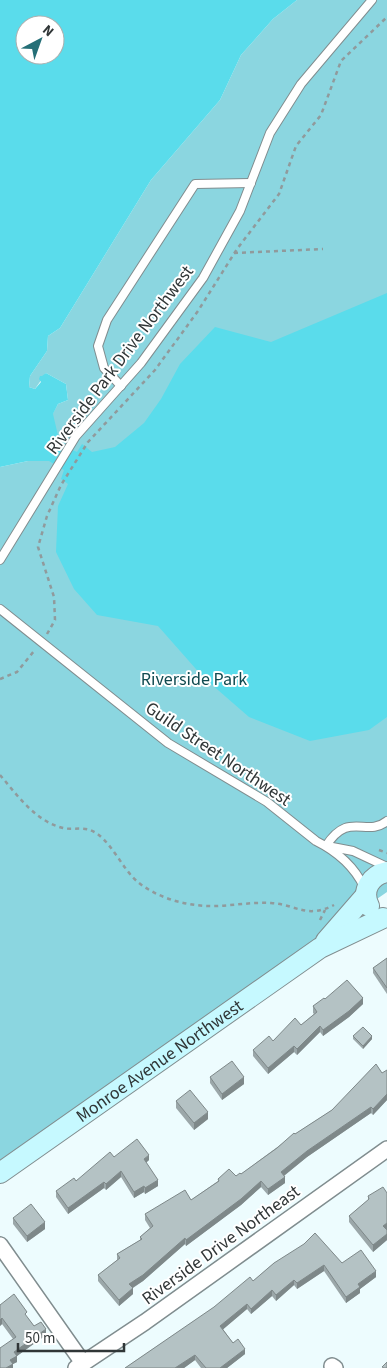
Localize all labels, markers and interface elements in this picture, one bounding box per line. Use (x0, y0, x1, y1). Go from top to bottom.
north arrow (15, 15, 65, 65)
text: N (38, 20, 58, 42)
street label: Riverside Park Drive Northwest (40, 260, 200, 460)
park label: Riverside Park (141, 667, 247, 692)
street label: Guild Street Northwest (140, 696, 296, 812)
street label: Monroe Avenue Northwest (71, 993, 248, 1128)
street label: Riverside Drive Northeast (137, 1179, 305, 1311)
scale bar (18, 1320, 124, 1352)
text: 50 m (25, 1328, 55, 1349)

